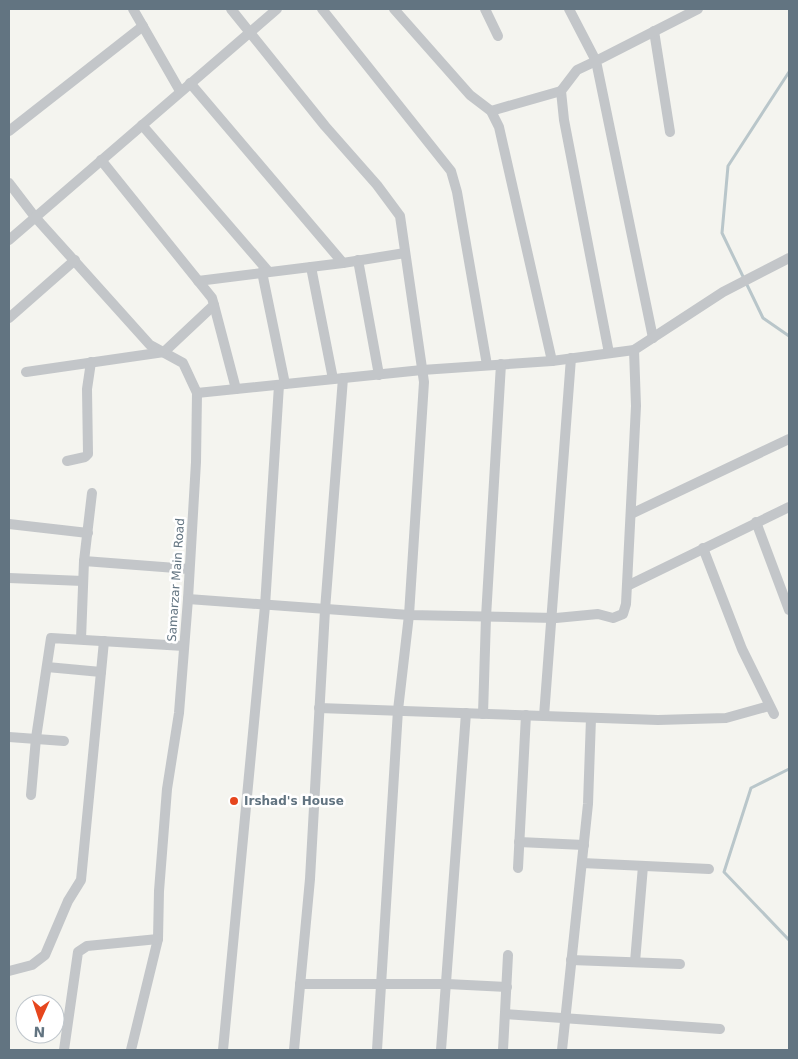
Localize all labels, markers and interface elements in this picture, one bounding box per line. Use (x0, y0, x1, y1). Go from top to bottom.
street label: Samarzar Main Road (165, 518, 187, 642)
place label: Irshad's House (244, 794, 344, 808)
marker: Irshad's House (228, 795, 240, 807)
north arrow (15, 994, 65, 1044)
text: N (33, 1024, 46, 1040)

